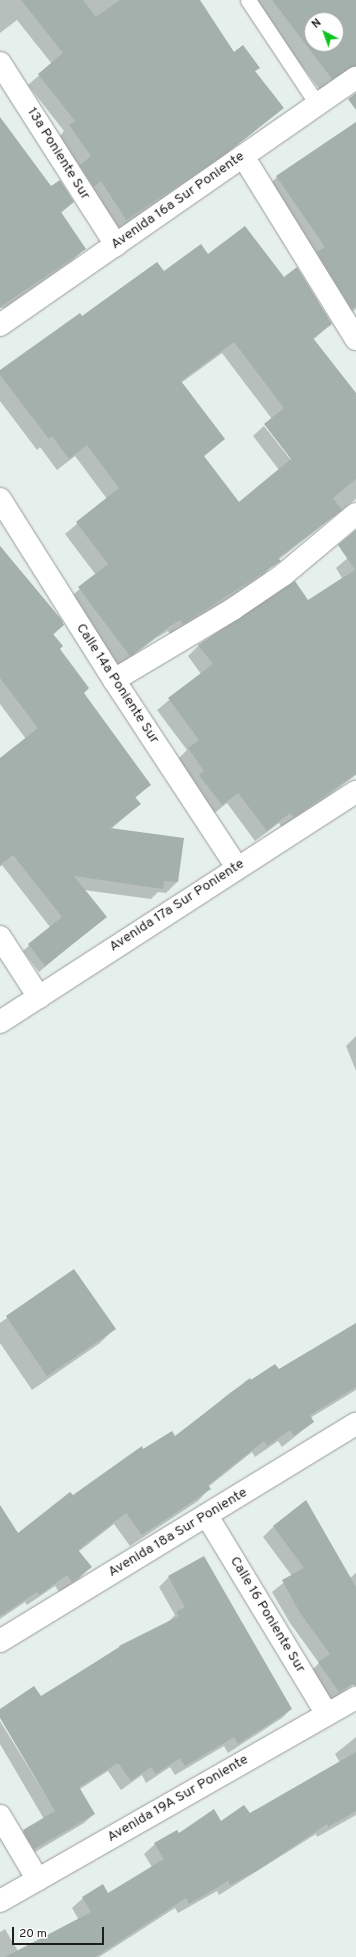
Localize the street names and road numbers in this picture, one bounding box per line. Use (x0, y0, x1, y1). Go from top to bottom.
street label: 13a Poniente Sur (23, 105, 93, 203)
street label: Avenida 16a Sur Poniente (108, 149, 248, 253)
street label: Calle 14a Poniente Sur (72, 621, 162, 747)
street label: Avenida 17a Sur Poniente (106, 856, 248, 956)
street label: Avenida 18a Sur Poniente (105, 1485, 251, 1581)
street label: Calle 16 Poniente Sur (226, 1554, 308, 1676)
street label: Avenida 19A Sur Poniente (104, 1752, 252, 1846)

